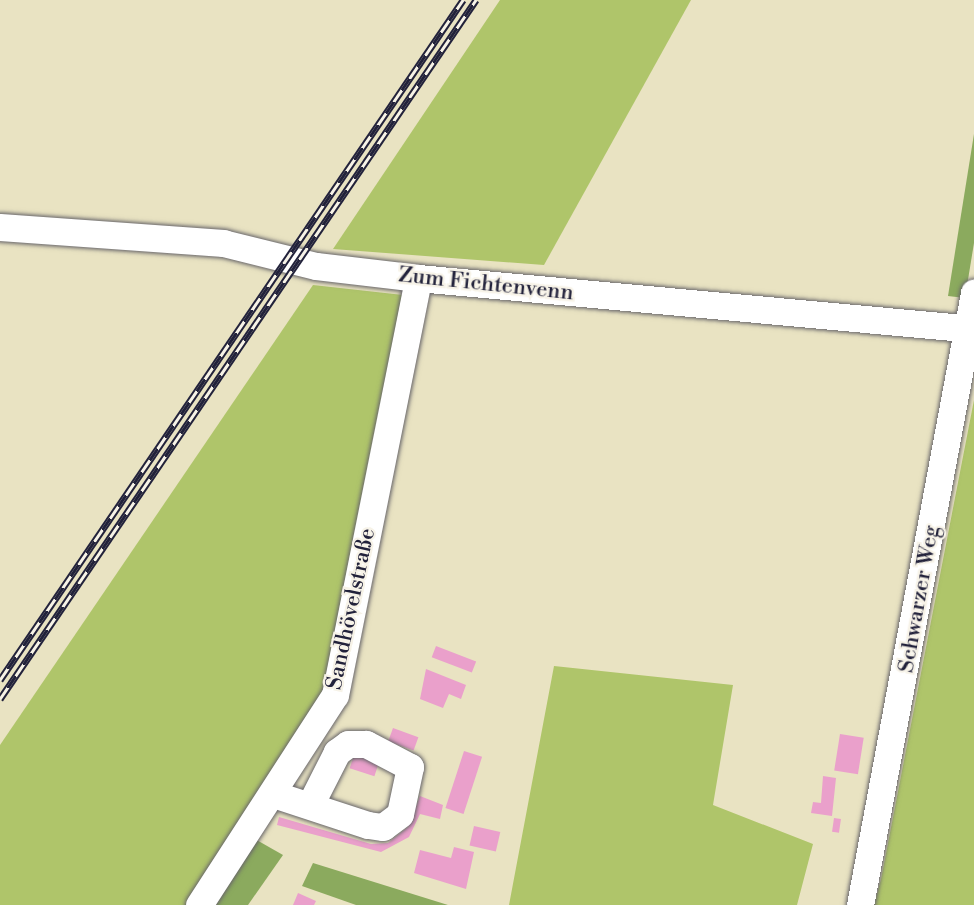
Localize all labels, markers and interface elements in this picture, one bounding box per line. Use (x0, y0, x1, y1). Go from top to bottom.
street label: Zum Fichtenvenn (397, 262, 575, 306)
street label: Schwarzer Weg (893, 523, 945, 675)
street label: Sandhövelstraße (321, 526, 381, 692)

